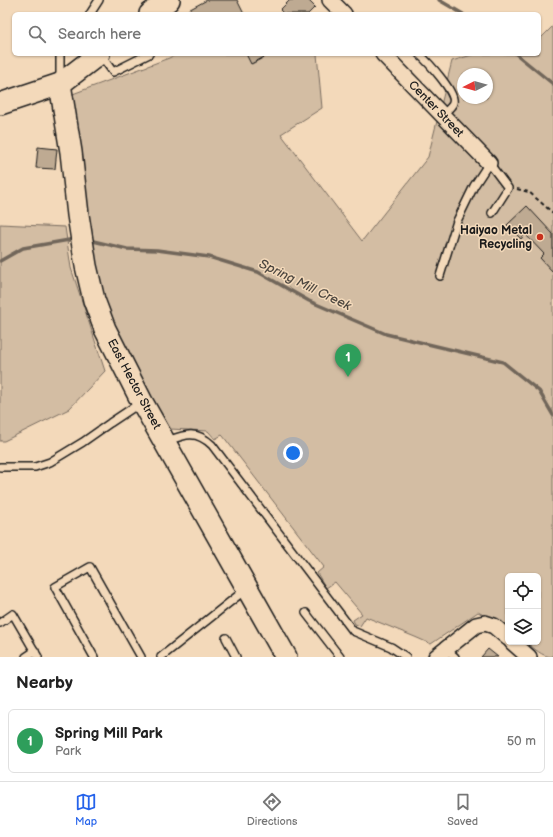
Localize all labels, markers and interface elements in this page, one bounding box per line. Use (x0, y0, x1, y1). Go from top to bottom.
search box (12, 12, 541, 56)
icon: search (26, 23, 48, 45)
text: Search here (58, 25, 141, 44)
north arrow (457, 68, 493, 104)
street label: Center Street (405, 77, 467, 141)
place label: Haiyao Metal Recycling (460, 223, 532, 252)
marker: Haiyao Metal Recycling (535, 232, 545, 242)
water label: Spring Mill Creek (256, 256, 354, 314)
street label: East Hector Street (104, 336, 164, 432)
pin: 1 (335, 344, 361, 377)
your location (283, 443, 303, 463)
map controls (505, 573, 541, 645)
button: locate (505, 573, 541, 609)
button: layers (505, 609, 541, 645)
text: Nearby (16, 673, 73, 693)
text: Spring Mill Park (55, 724, 163, 743)
text: 1 (27, 733, 33, 749)
text: 50 m (507, 733, 536, 749)
text: Park (55, 743, 81, 759)
tab: Map (75, 791, 97, 828)
tab: Directions (247, 791, 297, 828)
tab: Saved (447, 791, 478, 828)

